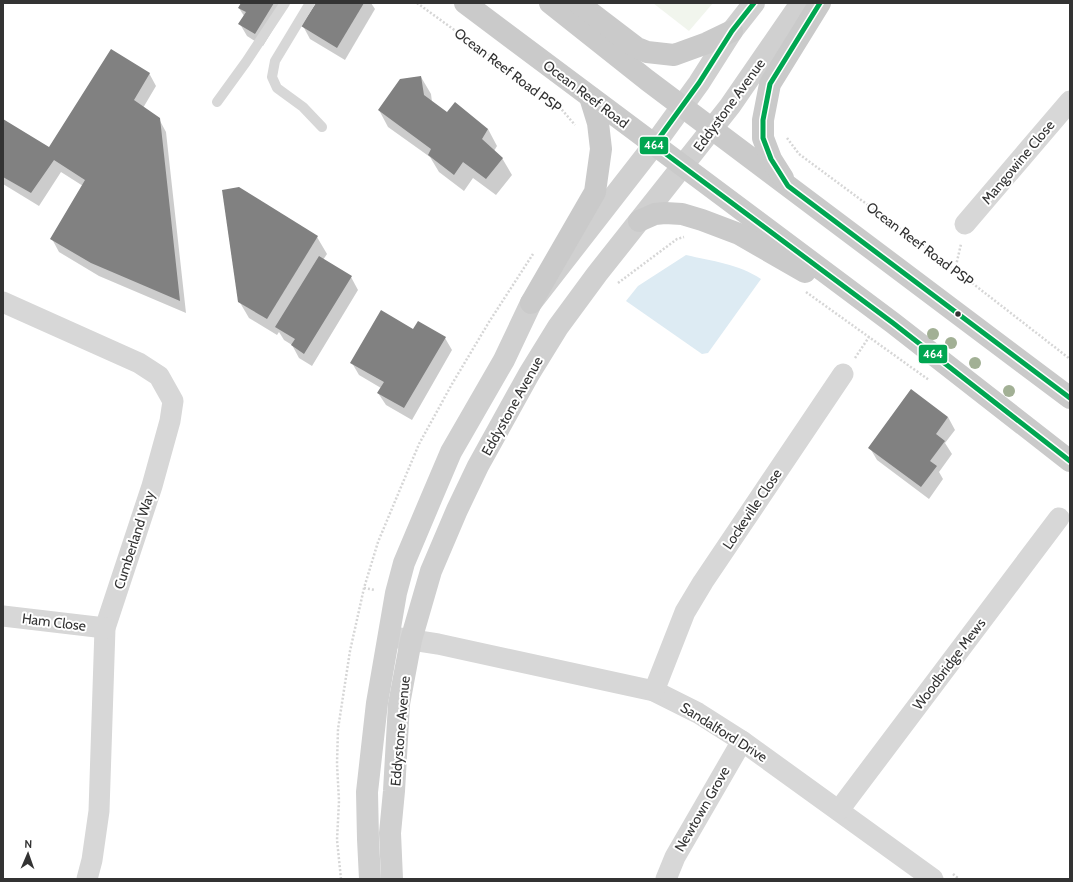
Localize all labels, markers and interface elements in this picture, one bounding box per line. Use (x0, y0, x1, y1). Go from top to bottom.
street label: Ocean Reef Road PSP (451, 24, 565, 116)
street label: Eddystone Avenue (689, 55, 769, 155)
street label: Ocean Reef Road (540, 56, 632, 132)
street label: Mangowine Close (978, 116, 1058, 208)
line badge: 464 (639, 136, 669, 155)
text: 464 (644, 138, 664, 152)
street label: Ocean Reef Road PSP (863, 198, 977, 290)
unlabelled marker (953, 309, 963, 319)
line badge: 464 (918, 344, 948, 364)
text: 464 (923, 347, 943, 361)
street label: Eddystone Avenue (477, 353, 547, 459)
street label: Lockeville Close (718, 465, 786, 553)
street label: Cumberland Way (110, 489, 158, 591)
street label: Ham Close (21, 609, 87, 635)
street label: Woodbridge Mews (909, 614, 990, 714)
street label: Eddystone Avenue (386, 675, 414, 787)
street label: Sandalford Drive (677, 698, 771, 766)
street label: Newtown Grove (670, 763, 734, 855)
north arrow (8, 834, 48, 874)
text: N (24, 837, 32, 851)

